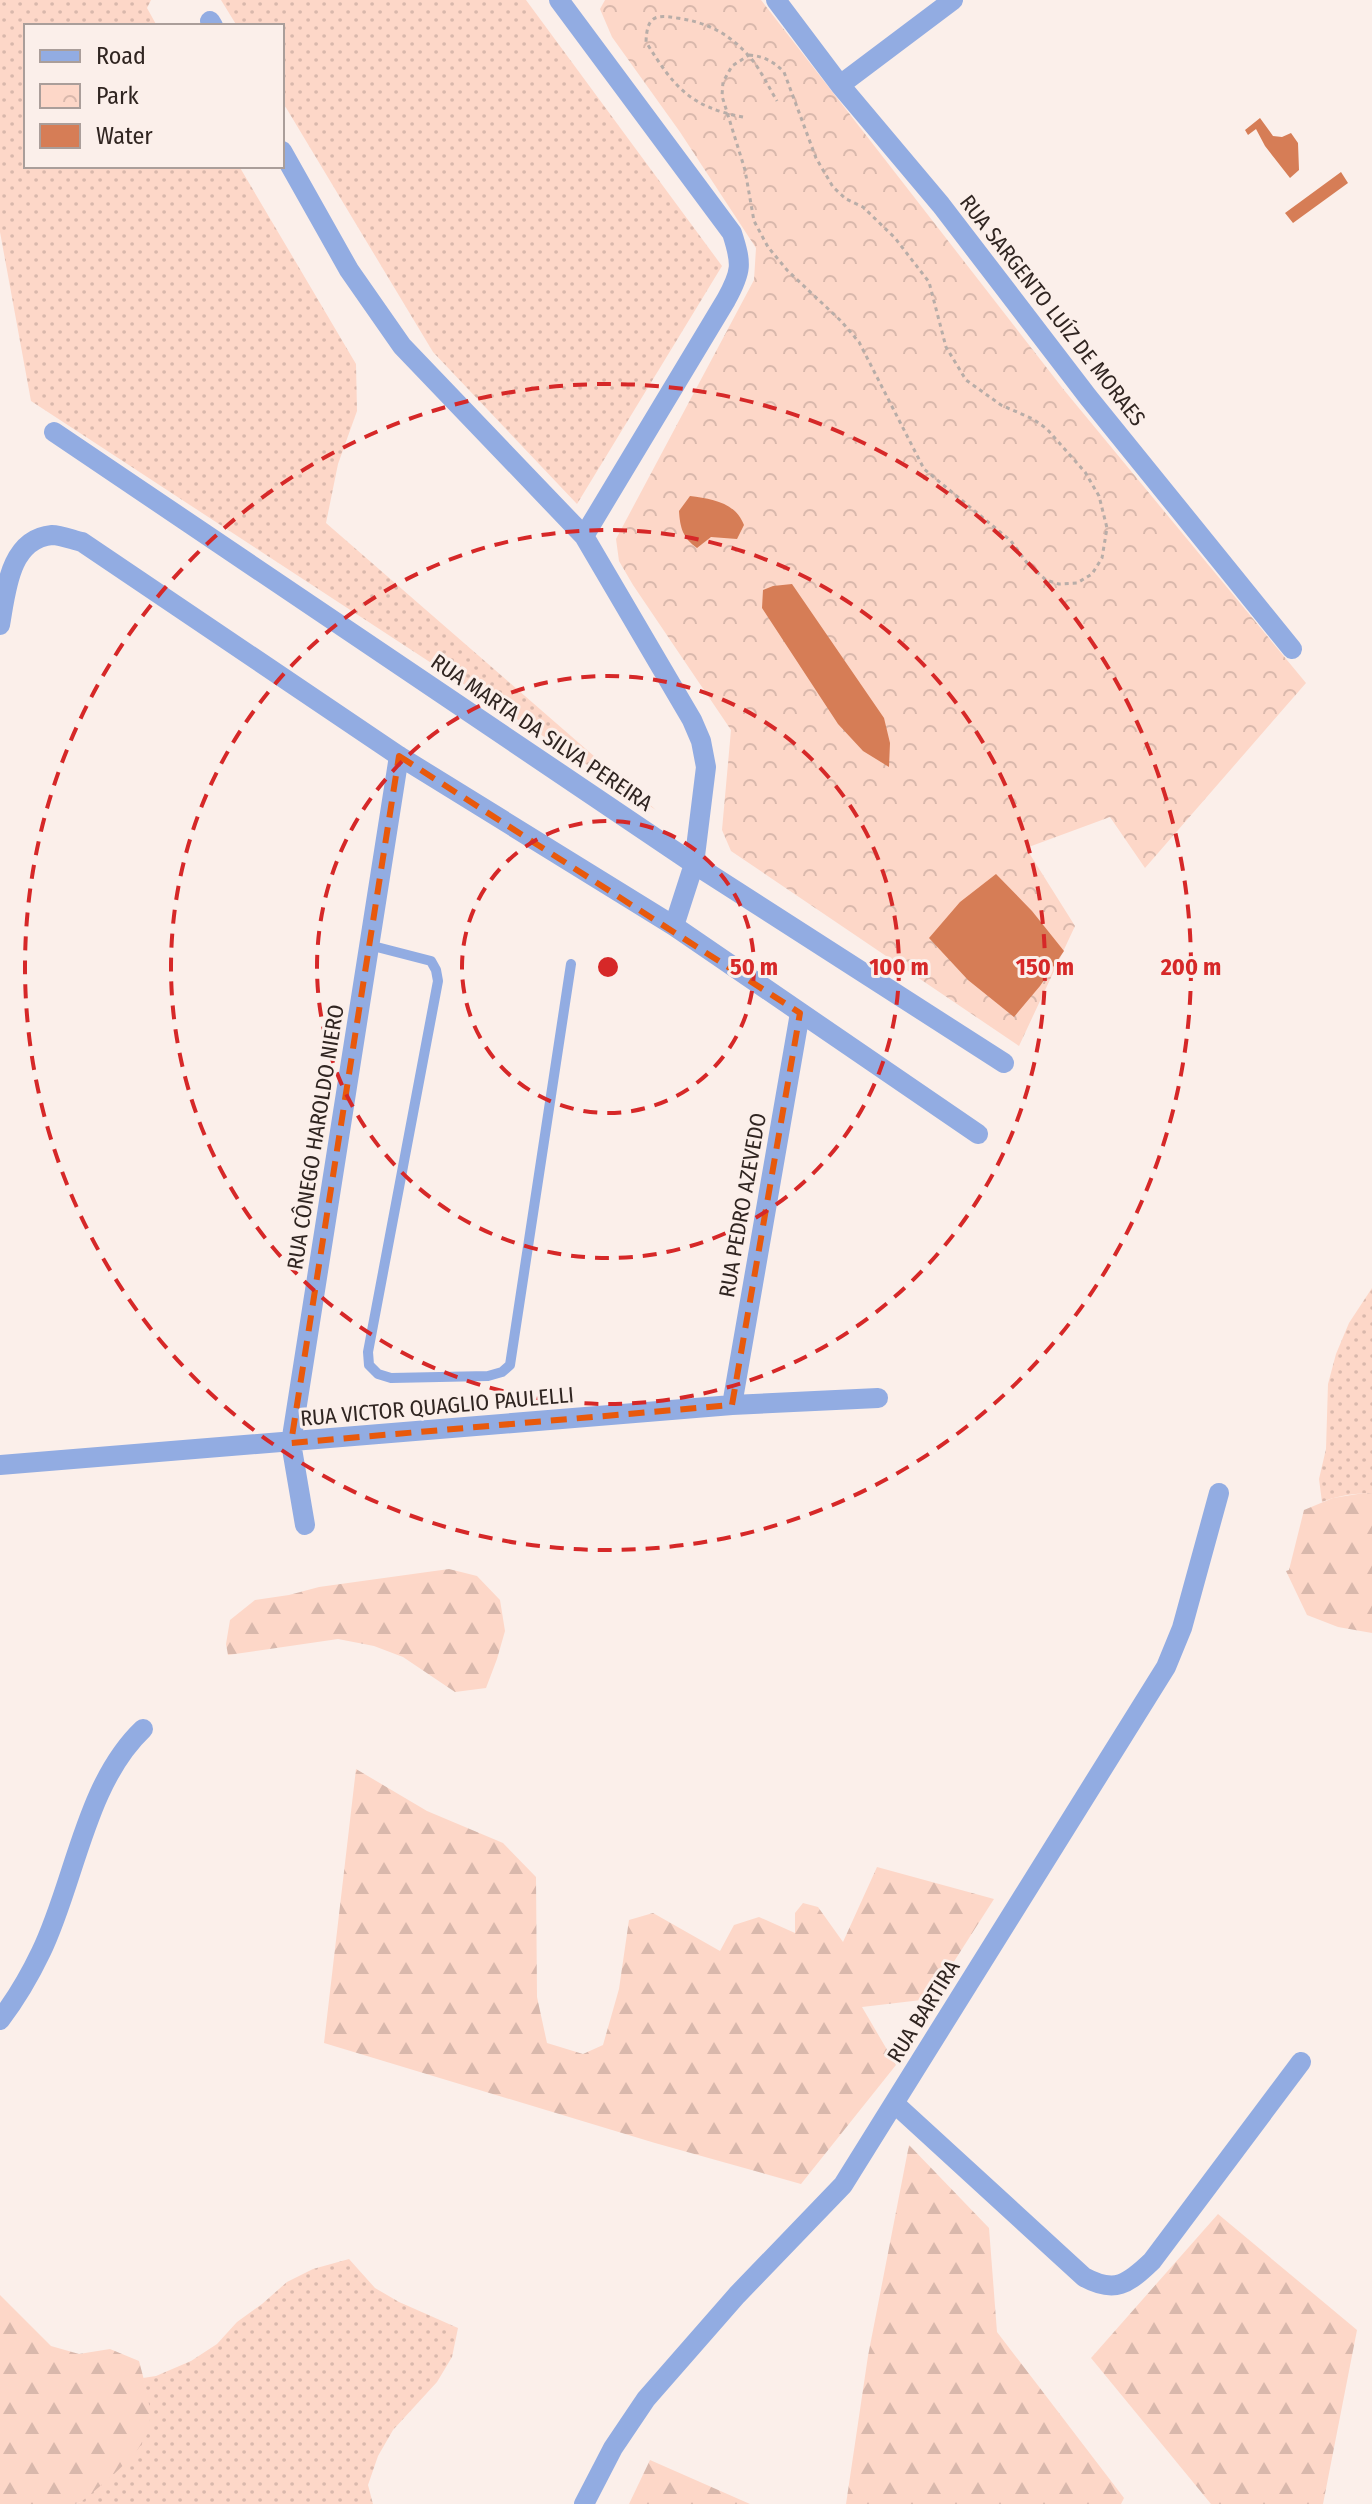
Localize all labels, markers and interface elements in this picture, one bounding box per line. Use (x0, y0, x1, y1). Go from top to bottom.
legend (24, 24, 284, 168)
text: Road (96, 42, 146, 70)
text: Park (96, 82, 139, 110)
text: Water (96, 122, 153, 150)
street label: RUA SARGENTO LUÍZ DE MORAES (954, 189, 1151, 431)
street label: RUA MARTA DA SILVA PEREIRA (426, 648, 658, 817)
centre of rings (594, 953, 622, 981)
text: 50 m (730, 953, 778, 981)
text: 100 m (869, 953, 929, 981)
text: 150 m (1016, 953, 1074, 981)
text: 200 m (1160, 953, 1221, 981)
street label: RUA CÔNEGO HAROLDO NIERO (281, 1003, 350, 1272)
street label: RUA PEDRO AZEVEDO (713, 1111, 772, 1300)
street label: RUA VICTOR QUAGLIO PAULELLI (299, 1381, 575, 1432)
street label: RUA BARTIRA (881, 1955, 966, 2068)

